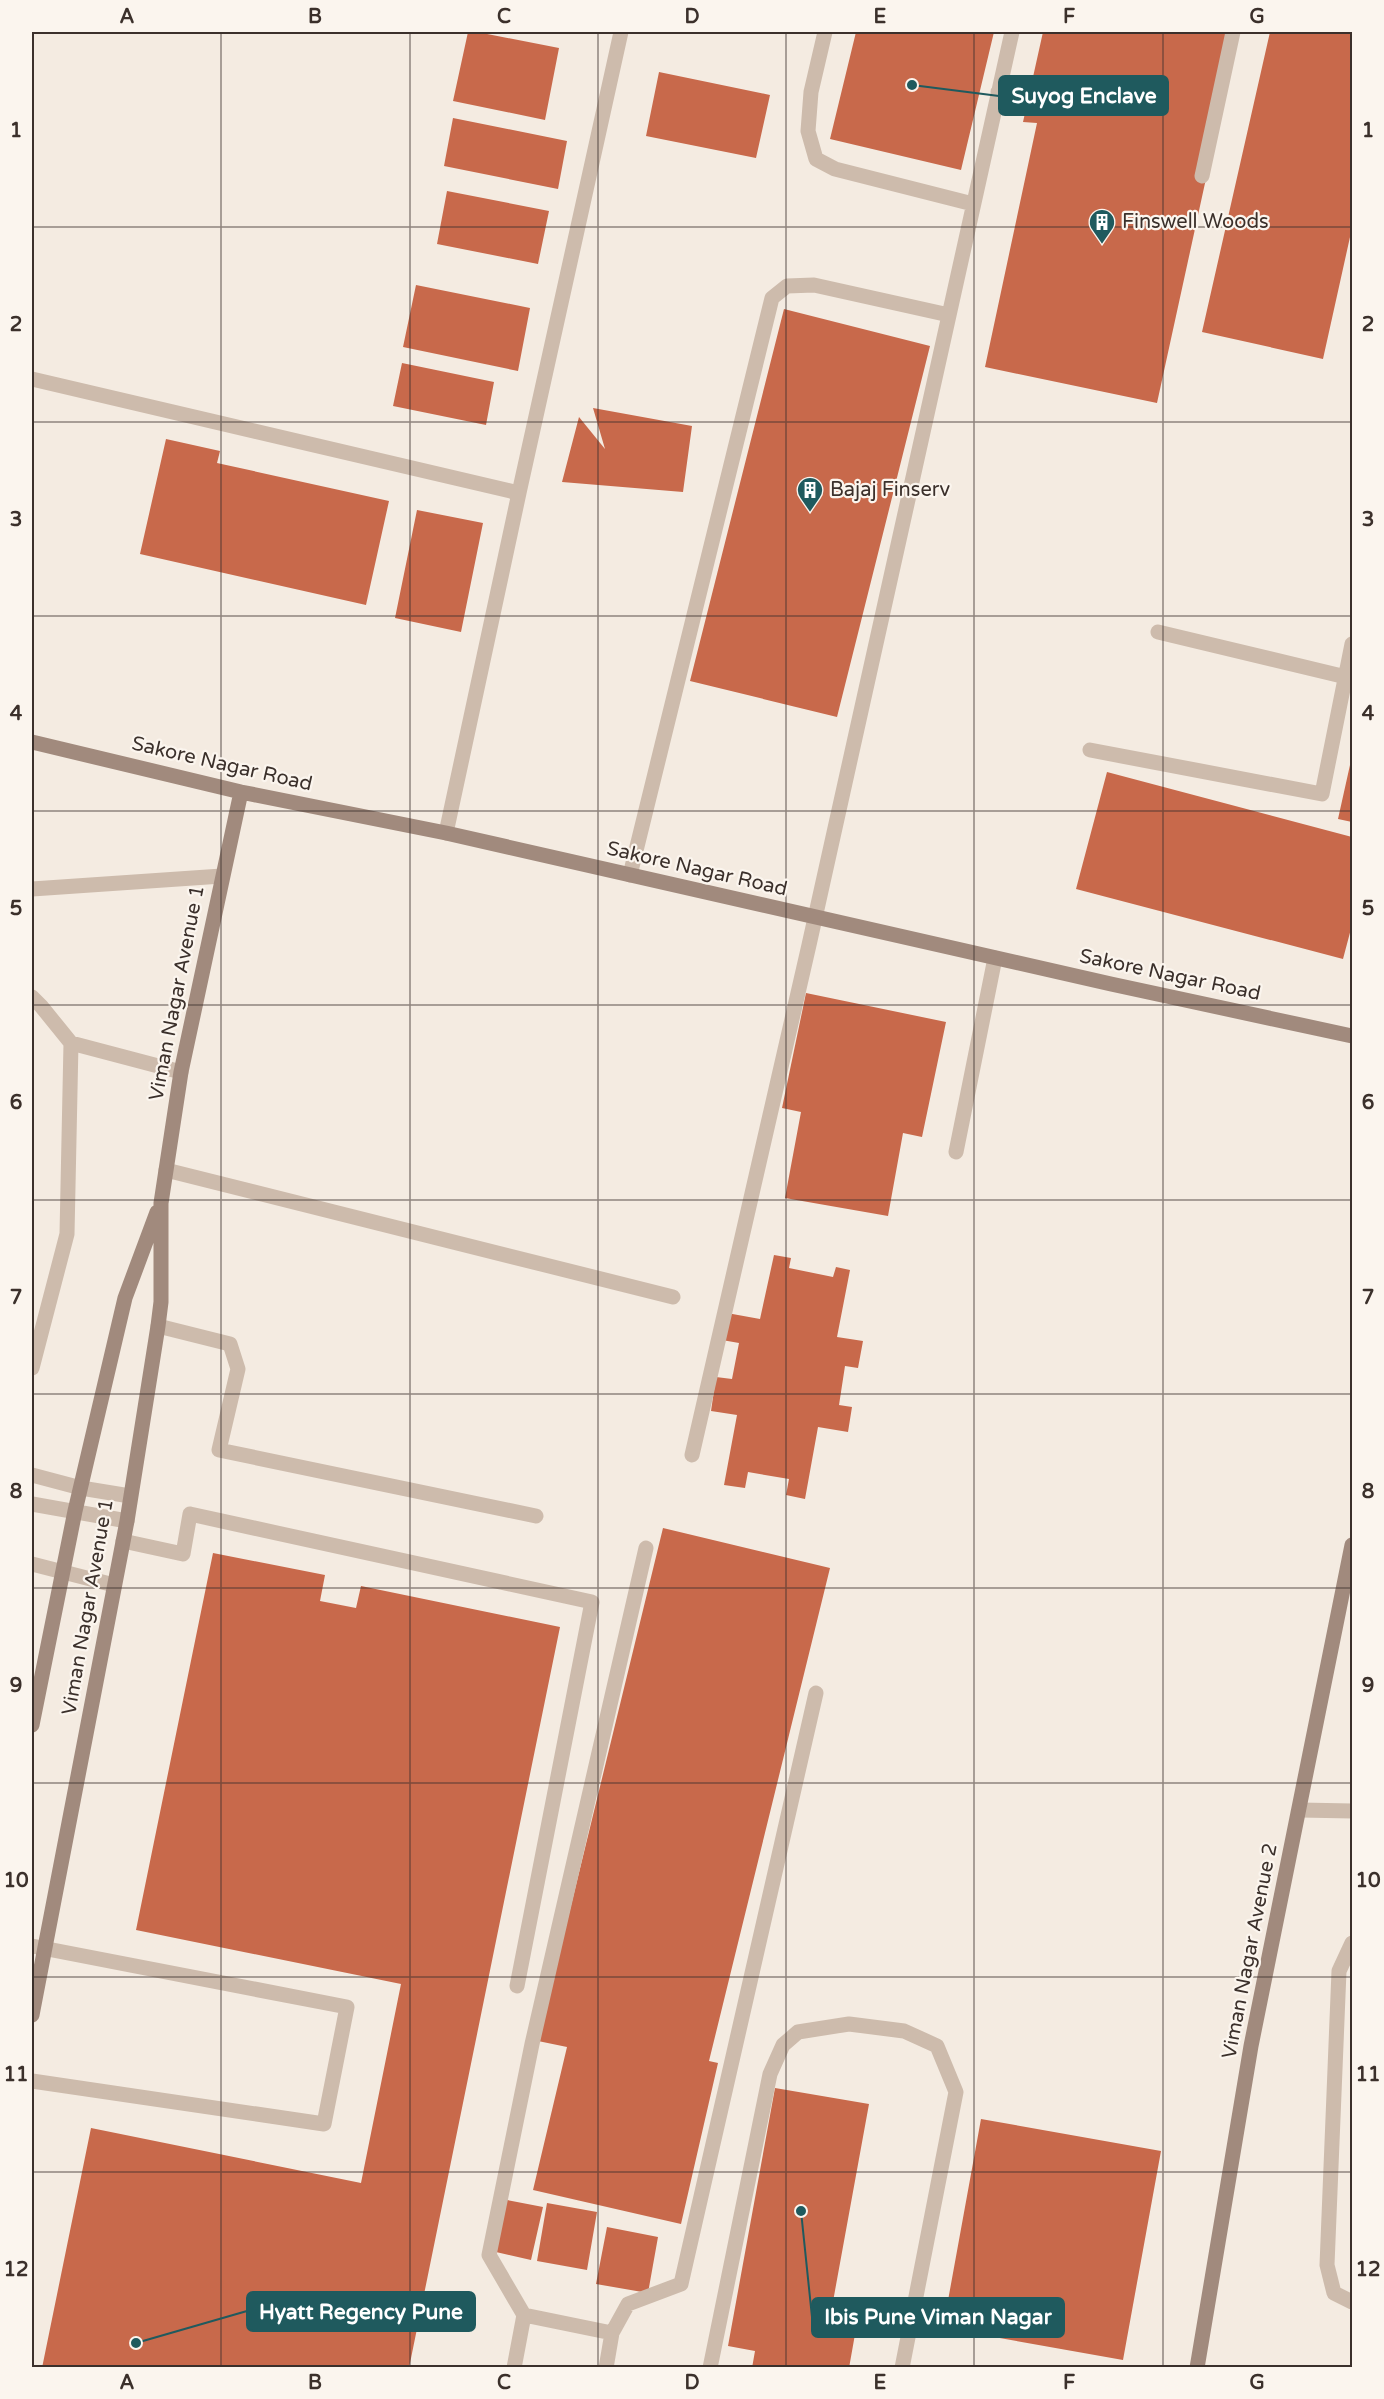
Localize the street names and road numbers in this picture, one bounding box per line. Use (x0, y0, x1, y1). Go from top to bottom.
street label: Sakore Nagar Road (129, 732, 315, 796)
street label: Sakore Nagar Road (604, 837, 790, 901)
street label: Viman Nagar Avenue 1 (144, 883, 210, 1103)
street label: Sakore Nagar Road (1077, 944, 1263, 1006)
street label: Viman Nagar Avenue 1 (57, 1497, 119, 1717)
street label: Viman Nagar Avenue 2 (1217, 1841, 1283, 2061)

